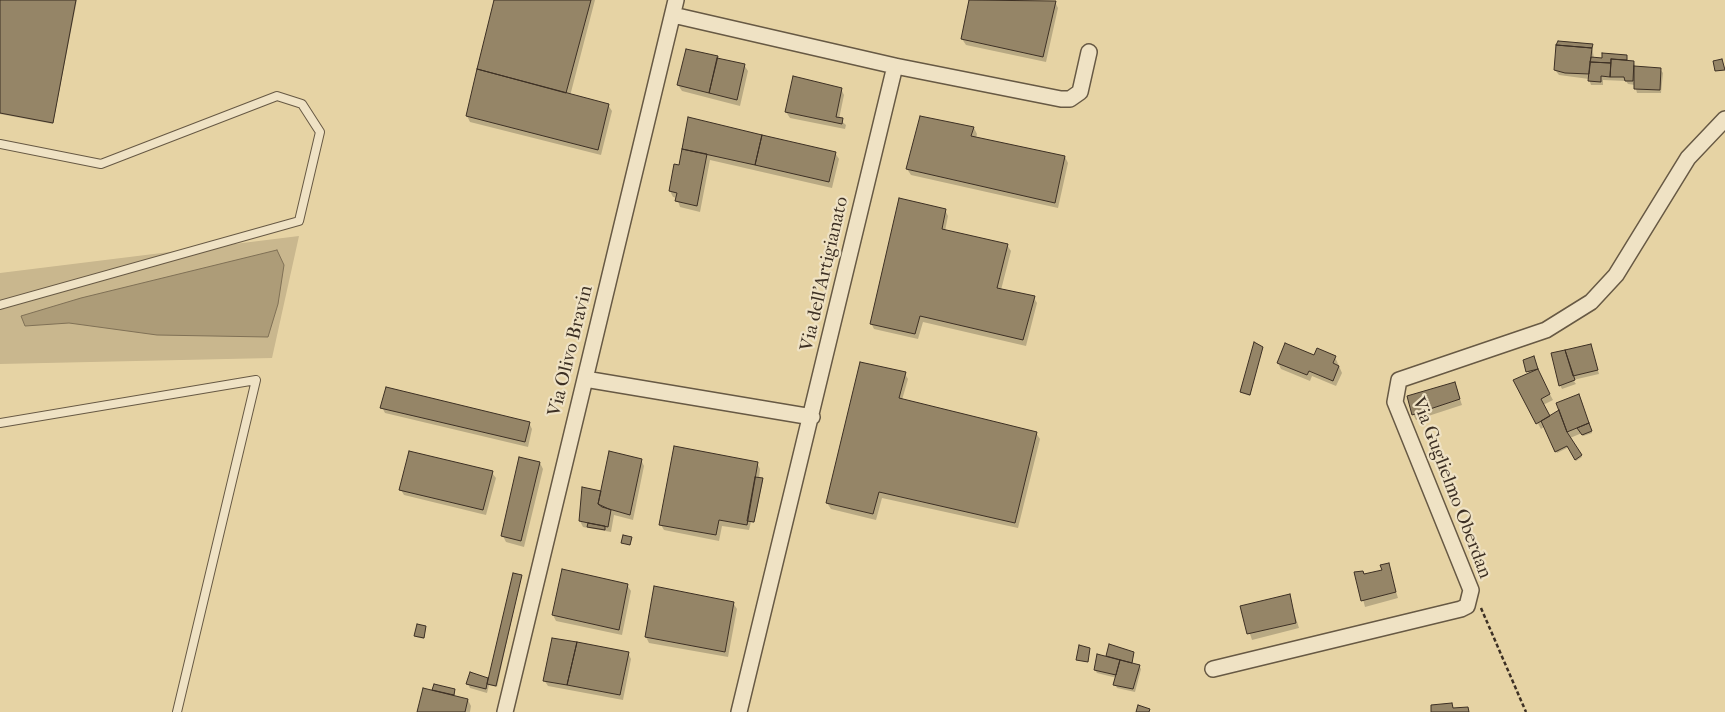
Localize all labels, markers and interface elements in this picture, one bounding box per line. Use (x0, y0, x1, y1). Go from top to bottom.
street label: Via dell'Artigianato (796, 195, 854, 353)
street label: Via Olivo Bravin (544, 283, 598, 419)
street label: Via Guglielmo Oberdan (1406, 394, 1496, 582)

